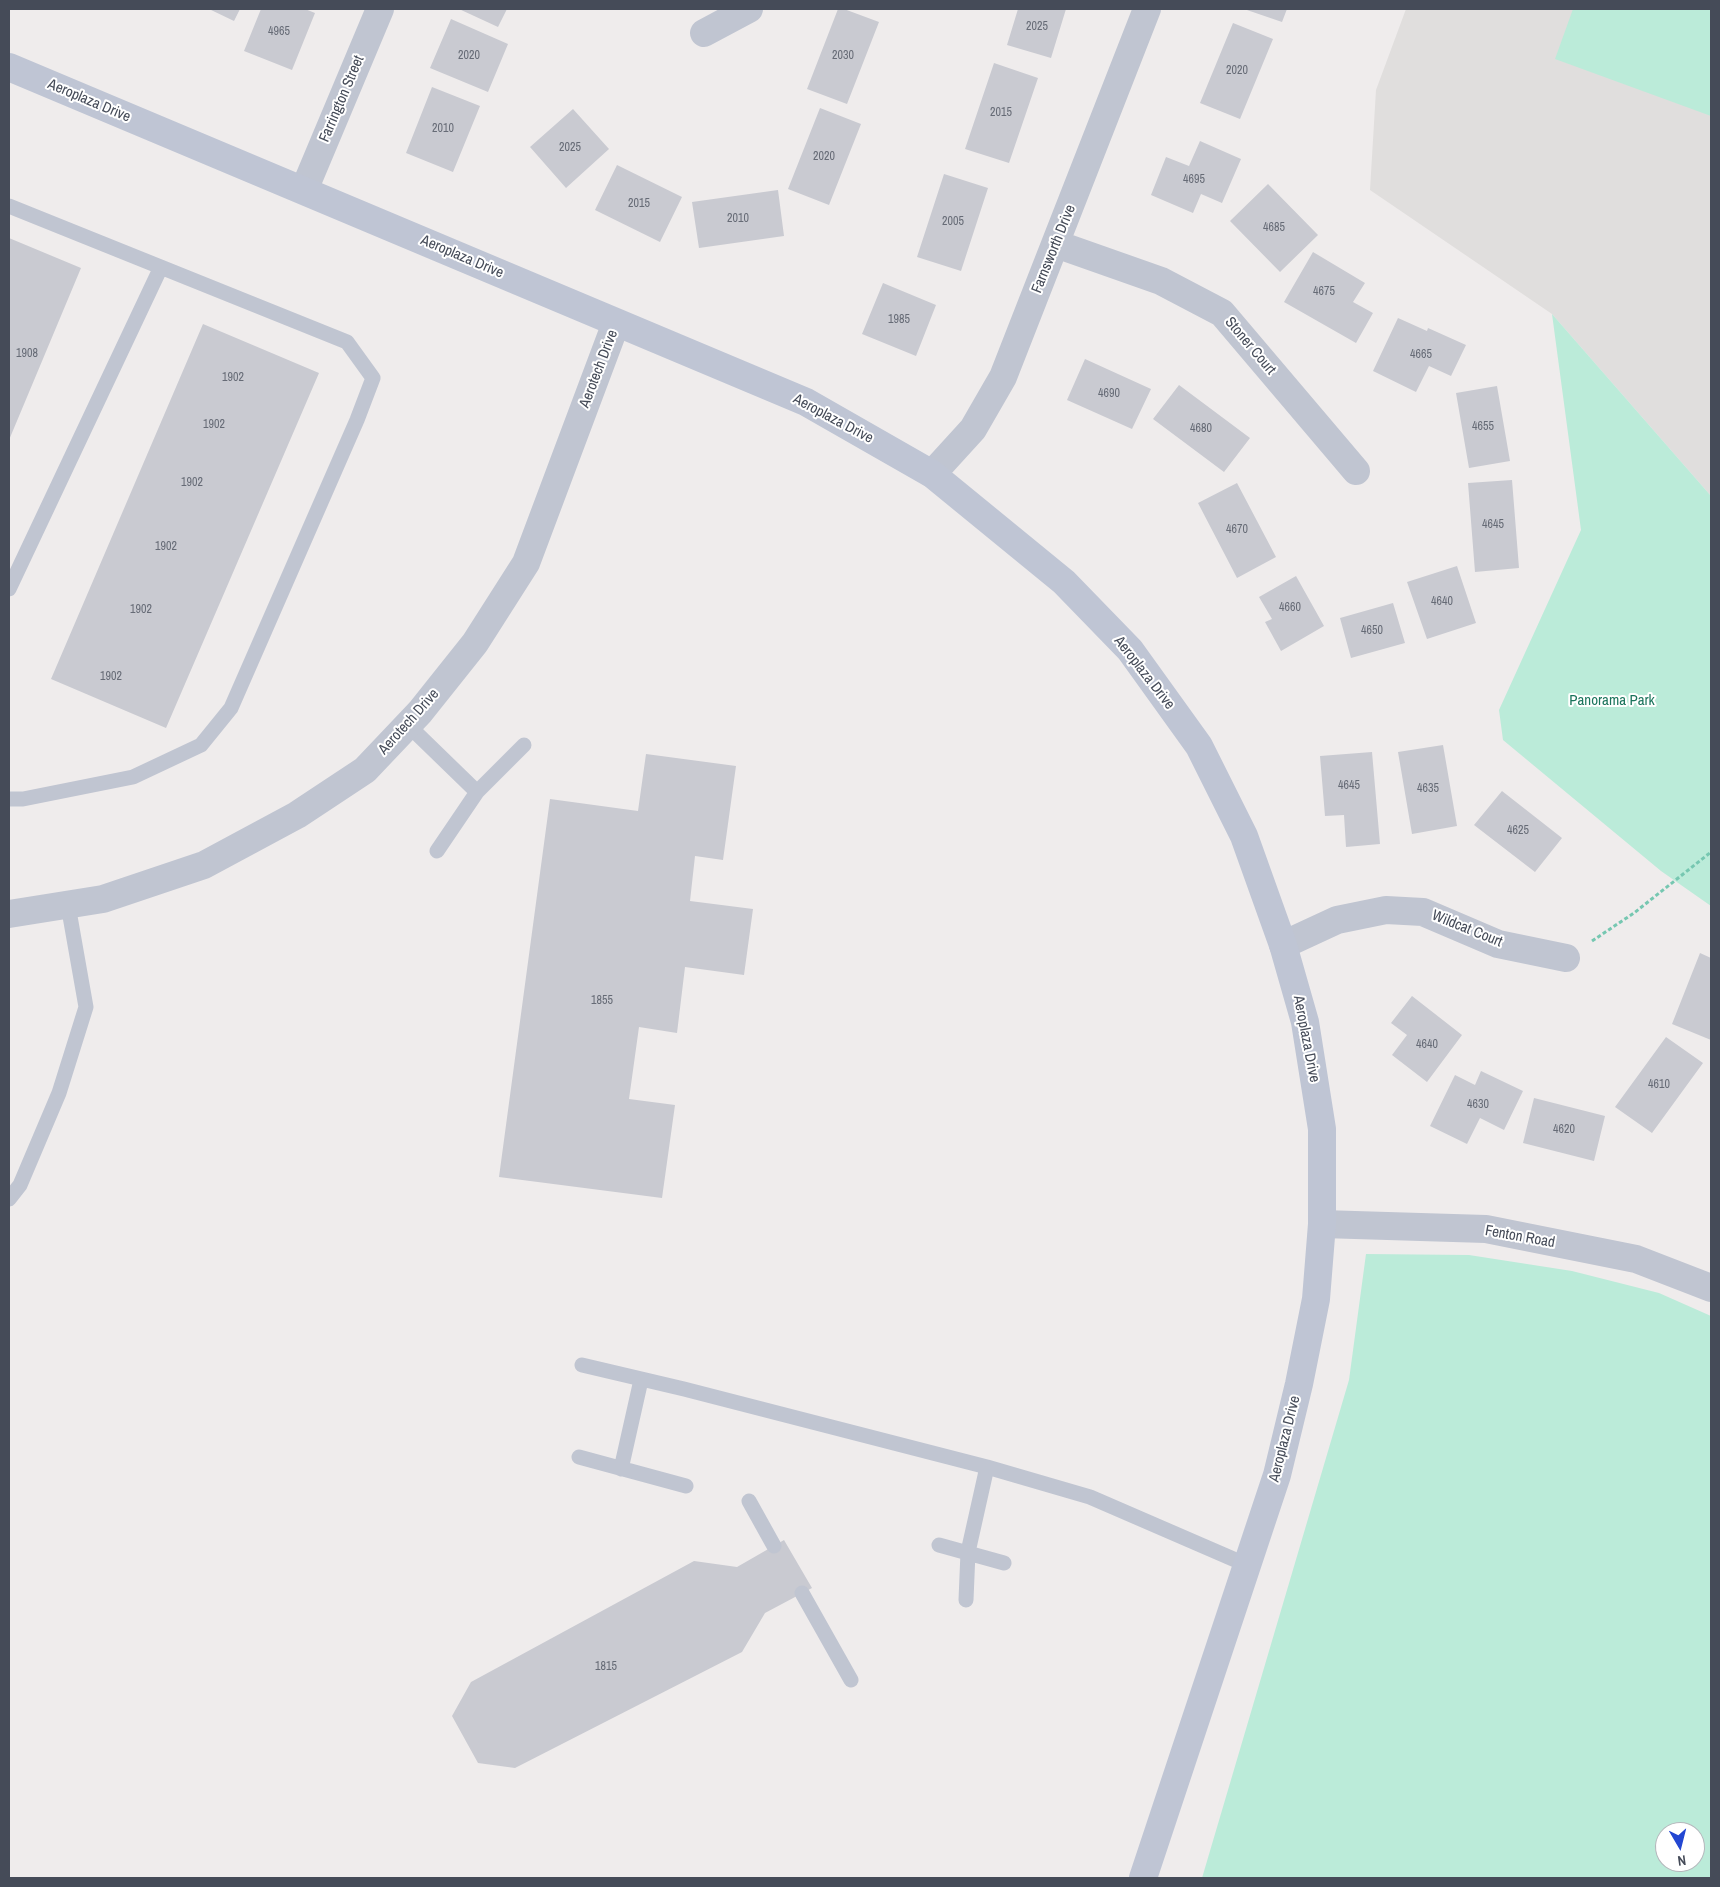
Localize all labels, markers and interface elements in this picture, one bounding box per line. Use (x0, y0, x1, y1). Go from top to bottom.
house number: 2025 (1026, 20, 1048, 34)
house number: 4965 (268, 25, 290, 39)
house number: 2020 (458, 49, 480, 63)
house number: 2030 (832, 49, 854, 63)
street label: Farrington Street (316, 53, 368, 145)
house number: 2020 (1226, 64, 1248, 78)
street label: Aeroplaza Drive (45, 75, 133, 127)
house number: 2015 (990, 106, 1012, 120)
house number: 2010 (432, 122, 454, 136)
house number: 2025 (559, 141, 581, 155)
house number: 2020 (813, 150, 835, 164)
house number: 4695 (1183, 173, 1205, 187)
house number: 2015 (628, 197, 650, 211)
street label: Farnsworth Drive (1028, 202, 1080, 296)
house number: 2010 (727, 212, 749, 226)
house number: 2005 (942, 215, 964, 229)
house number: 4685 (1263, 221, 1285, 235)
street label: Aeroplaza Drive (418, 231, 506, 283)
house number: 4675 (1313, 285, 1335, 299)
house number: 1985 (888, 313, 910, 327)
street label: Stoner Court (1221, 314, 1279, 378)
street label: Aerotech Drive (576, 327, 622, 411)
house number: 1908 (16, 347, 38, 361)
house number: 4665 (1410, 348, 1432, 362)
house number: 1902 (222, 371, 244, 385)
house number: 4690 (1098, 387, 1120, 401)
street label: Aeroplaza Drive (790, 390, 876, 448)
house number: 1902 (203, 418, 225, 432)
house number: 4655 (1472, 420, 1494, 434)
house number: 4680 (1190, 422, 1212, 436)
house number: 1902 (181, 476, 203, 490)
house number: 4645 (1482, 518, 1504, 532)
house number: 4670 (1226, 523, 1248, 537)
house number: 1902 (155, 540, 177, 554)
house number: 4640 (1431, 595, 1453, 609)
house number: 4660 (1279, 601, 1301, 615)
house number: 1902 (130, 603, 152, 617)
house number: 4650 (1361, 624, 1383, 638)
street label: Aeroplaza Drive (1110, 633, 1178, 713)
house number: 1902 (100, 670, 122, 684)
street label: Aerotech Drive (375, 685, 443, 759)
park label: Panorama Park (1569, 692, 1655, 710)
house number: 4645 (1338, 779, 1360, 793)
house number: 4635 (1417, 782, 1439, 796)
house number: 4625 (1507, 824, 1529, 838)
street label: Wildcat Court (1429, 907, 1505, 951)
house number: 1855 (591, 994, 613, 1008)
street label: Aeroplaza Drive (1289, 994, 1323, 1084)
house number: 4640 (1416, 1038, 1438, 1052)
house number: 4610 (1648, 1078, 1670, 1092)
house number: 4630 (1467, 1098, 1489, 1112)
house number: 4620 (1553, 1123, 1575, 1137)
street label: Fenton Road (1484, 1222, 1556, 1252)
street label: Aeroplaza Drive (1266, 1394, 1304, 1484)
house number: 1815 (595, 1660, 617, 1674)
north arrow (1655, 1822, 1705, 1872)
text: N (1677, 1851, 1687, 1870)

